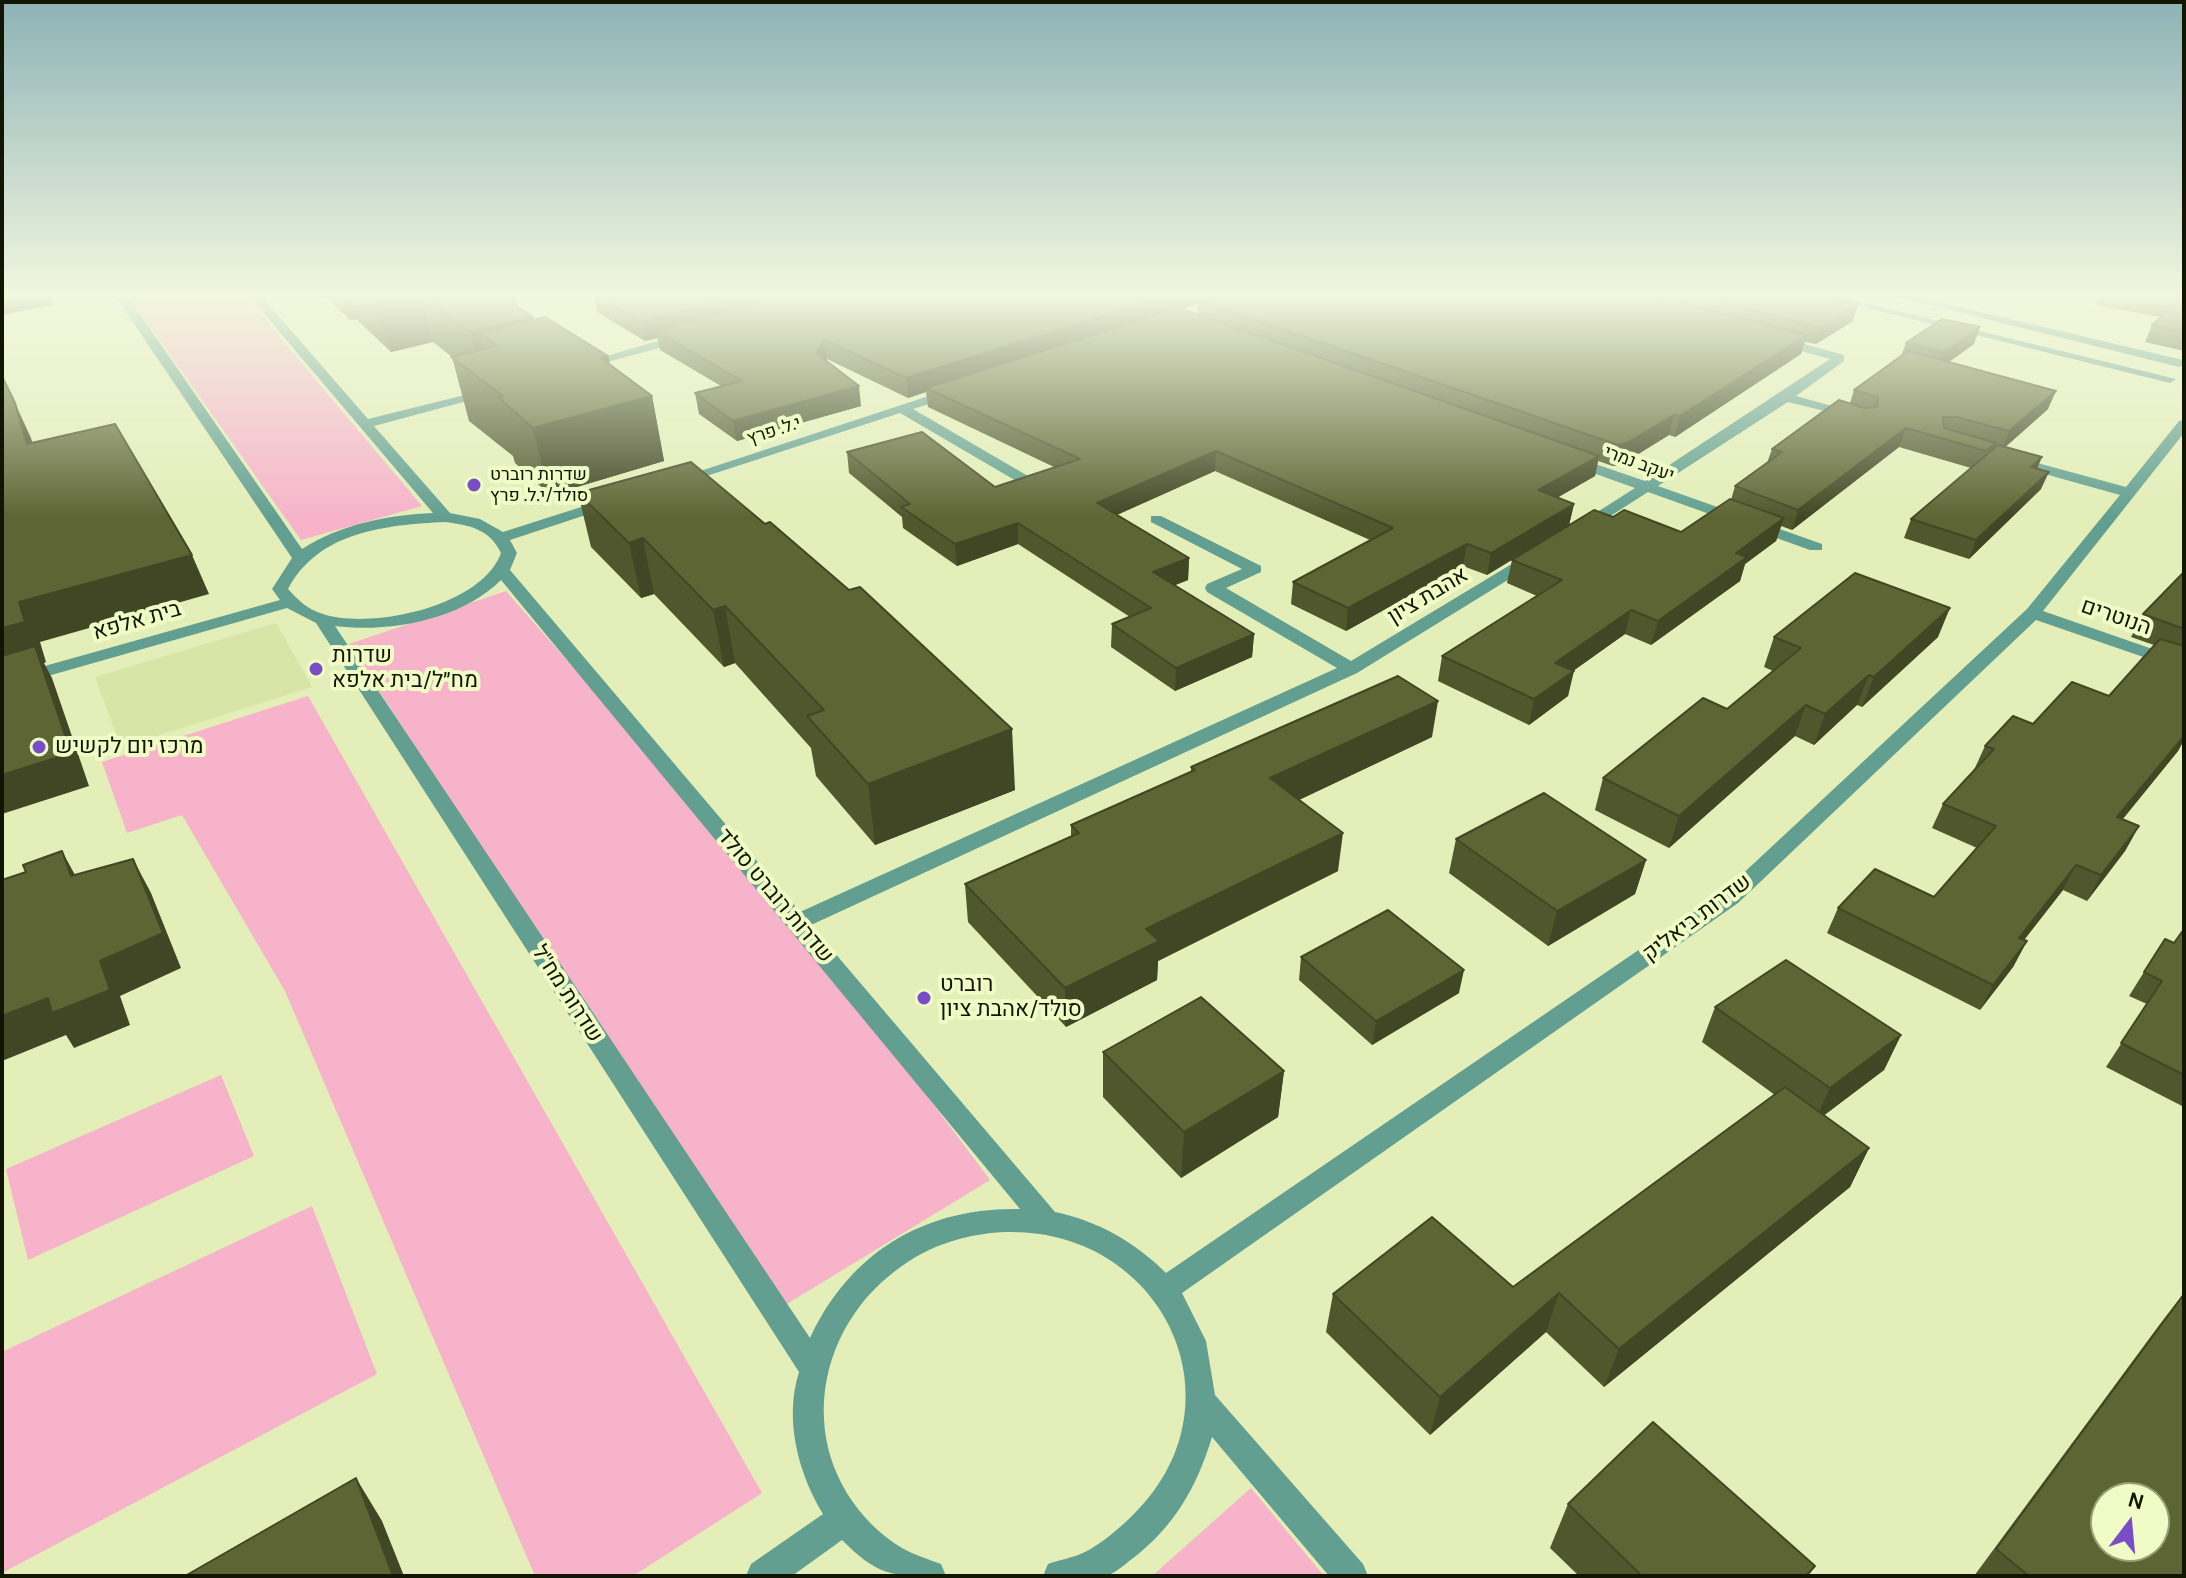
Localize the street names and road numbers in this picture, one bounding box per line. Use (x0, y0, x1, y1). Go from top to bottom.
street label: י.ל. פרץ (744, 412, 804, 450)
street label: יעקב נמרי (1601, 441, 1677, 487)
street label: אהבת ציון (1383, 562, 1473, 630)
street label: הנוטרים (2077, 593, 2155, 641)
street label: בית אלפא (90, 596, 184, 646)
street label: שדרות רוברט סולד (711, 824, 839, 968)
street label: שדרות ביאליק (1637, 869, 1757, 967)
street label: שדרות מח"ל (526, 940, 608, 1048)

